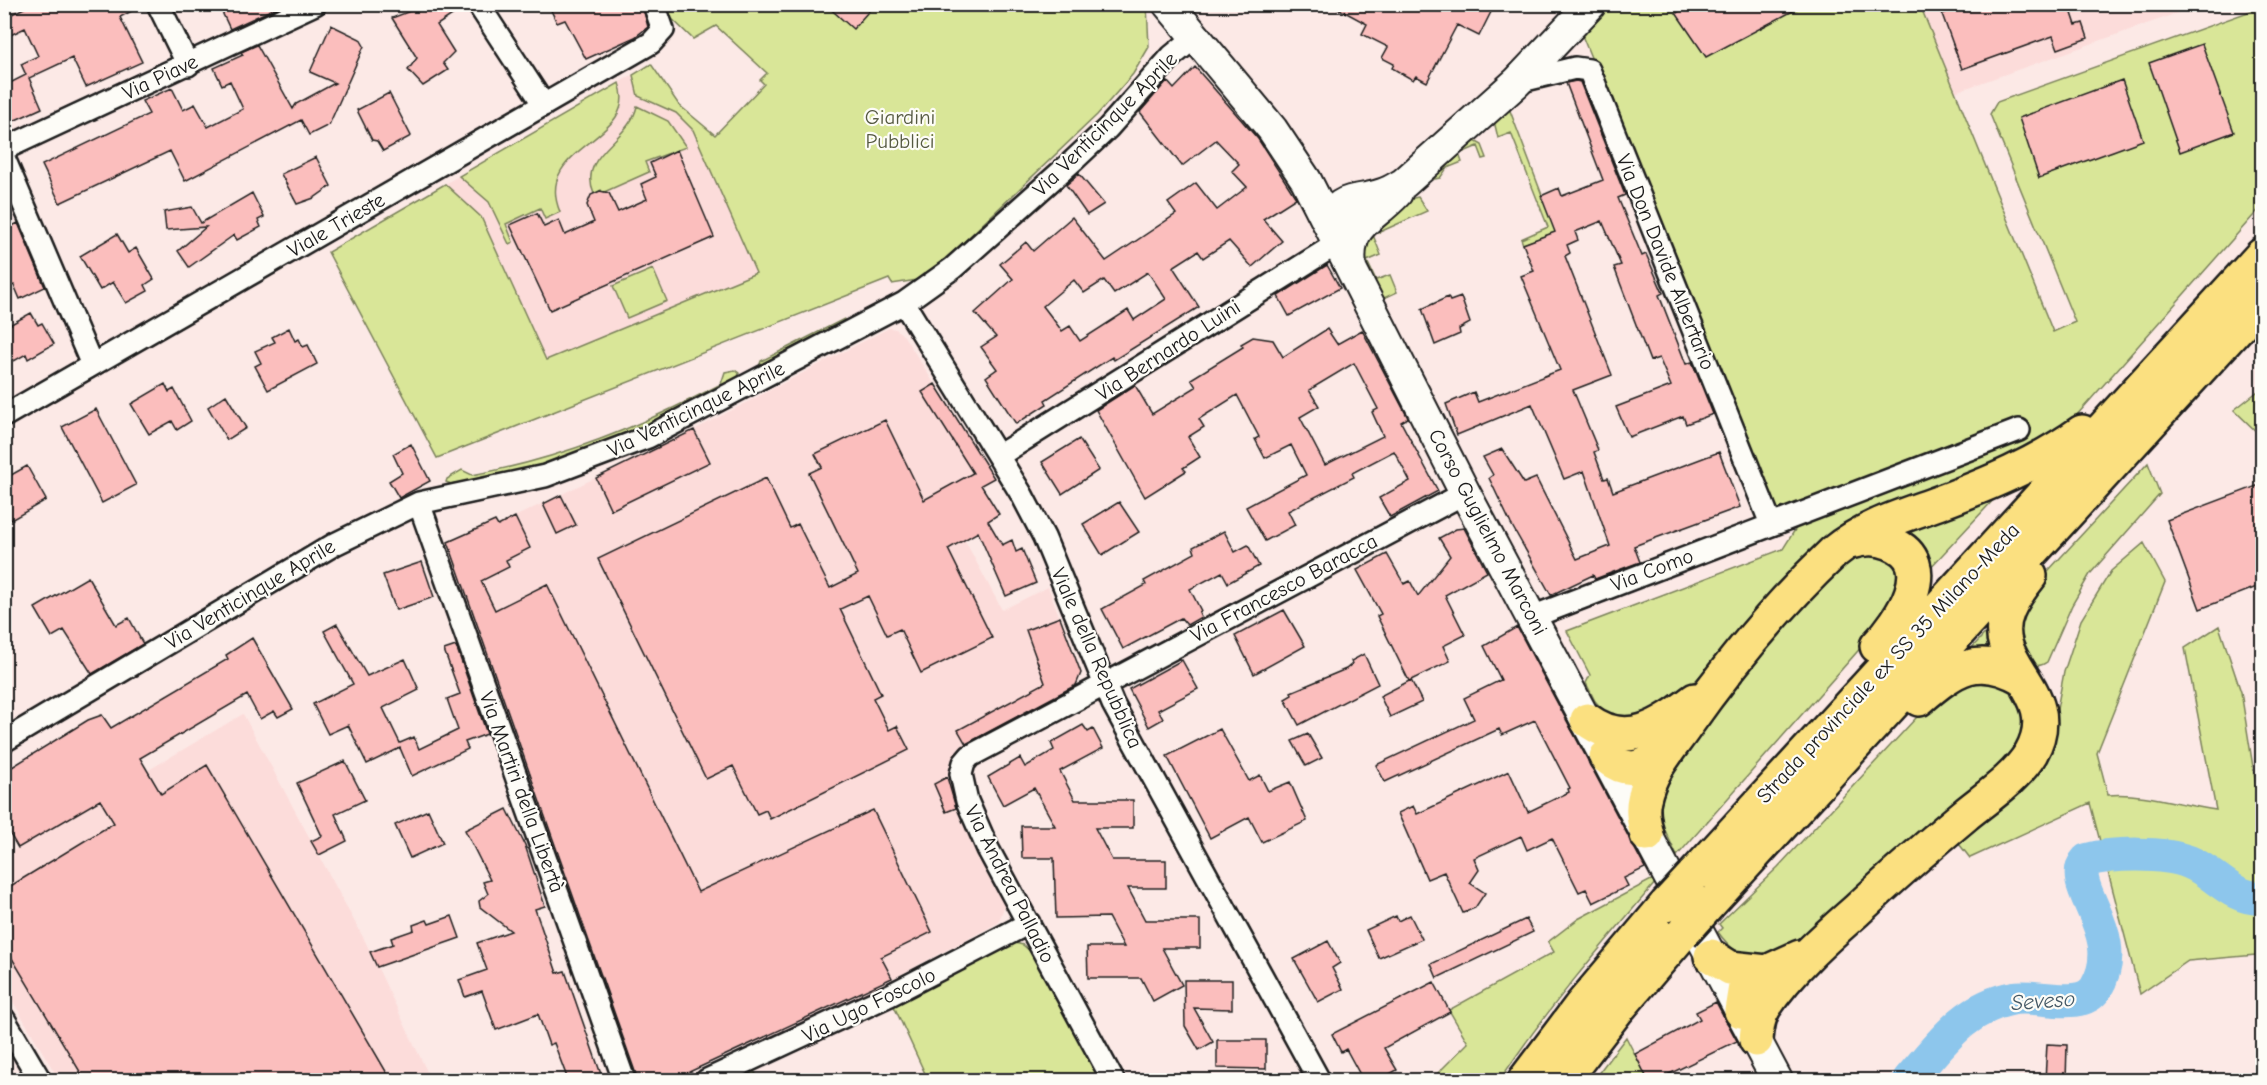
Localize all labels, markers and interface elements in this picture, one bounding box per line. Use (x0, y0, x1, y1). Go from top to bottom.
street label: Via Venticinque Aprile (1028, 47, 1182, 201)
street label: Via Piave (119, 49, 201, 105)
park label: Giardini Pubblici (865, 105, 935, 153)
street label: Via Don Davide Albertario (1612, 151, 1720, 373)
street label: Viale Trieste (283, 188, 389, 262)
street label: Via Bernardo Luini (1091, 294, 1245, 406)
street label: Via Venticinque Aprile (604, 356, 788, 462)
street label: Corso Guglielmo Marconi (1423, 425, 1553, 639)
street label: Strada provinciale ex SS 35 Milano-Meda (1752, 518, 2024, 808)
street label: Via Francesco Baracca (1187, 529, 1381, 647)
street label: Via Venticinque Aprile (161, 534, 339, 654)
street label: Via Como (1607, 543, 1697, 597)
street label: Viale della Repubblica (1046, 564, 1148, 752)
street label: Via Martiri della Libertà (474, 688, 570, 896)
street label: Via Andrea Palladio (960, 801, 1060, 967)
street label: Via Ugo Foscolo (799, 962, 939, 1048)
water label: Seveso (2010, 986, 2076, 1016)

